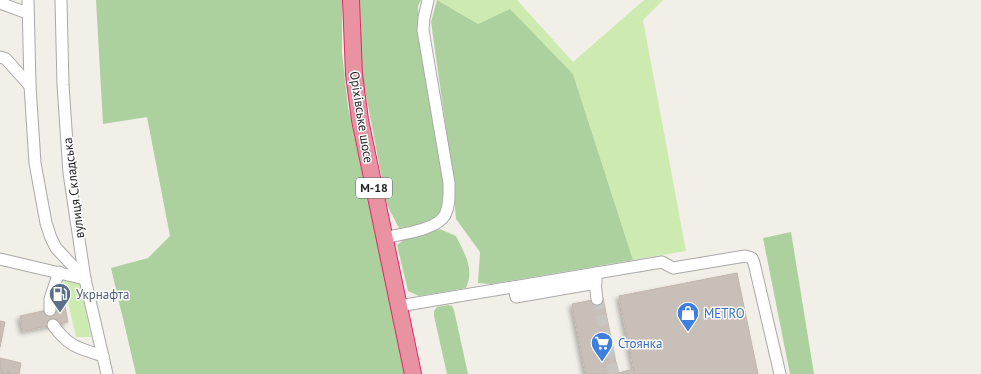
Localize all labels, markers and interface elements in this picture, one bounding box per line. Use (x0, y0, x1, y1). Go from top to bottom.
street label: Оріхівське шосе (346, 70, 377, 164)
street label: вулиця Складська (59, 137, 88, 239)
road number: М-18 (356, 178, 392, 198)
fuel station icon: Укрнафта (47, 281, 73, 314)
place label: Укрнафта (76, 286, 129, 303)
shop icon: METRO (675, 300, 701, 333)
place label: METRO (704, 305, 745, 322)
supermarket icon: Стоянка (589, 330, 615, 363)
place label: Стоянка (618, 335, 662, 352)

